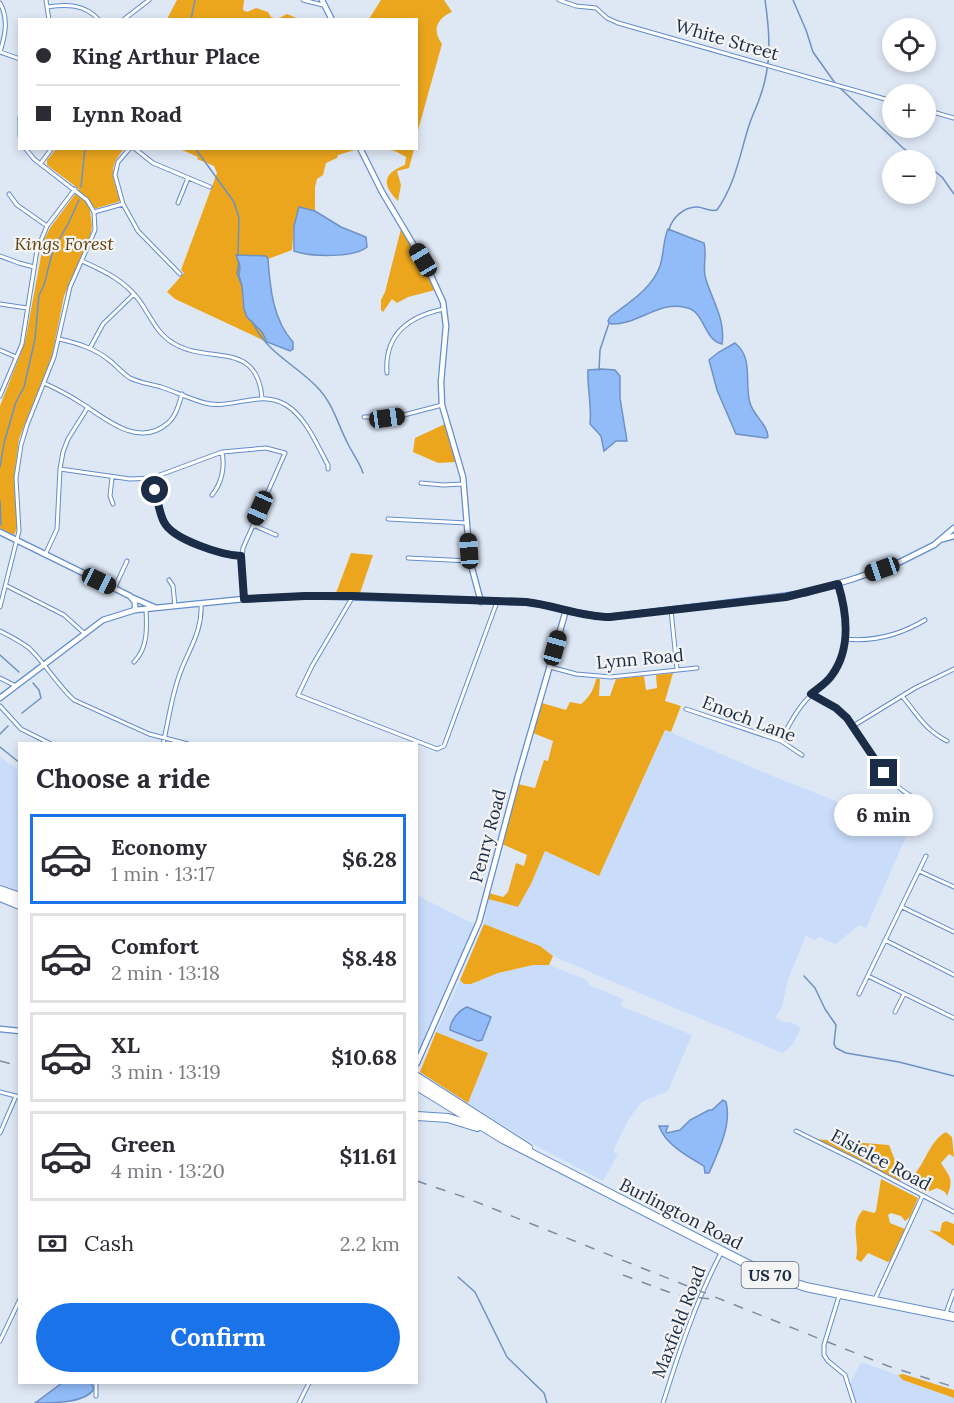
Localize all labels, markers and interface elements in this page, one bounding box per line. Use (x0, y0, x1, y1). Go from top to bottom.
street label: White Street (673, 14, 782, 65)
map controls (882, 18, 936, 204)
button: locate (882, 18, 936, 72)
text: King Arthur Place (72, 42, 260, 70)
button: + (882, 84, 936, 138)
text: Lynn Road (72, 100, 182, 128)
button: − (882, 150, 936, 204)
park label: Kings Forest (14, 232, 114, 255)
car (406, 240, 440, 280)
car (368, 407, 406, 429)
route start (141, 476, 168, 503)
car (244, 488, 276, 528)
car (459, 532, 479, 570)
car (862, 555, 902, 583)
car (79, 565, 119, 597)
car (541, 628, 569, 668)
street label: Lynn Road (595, 643, 685, 674)
street label: Enoch Lane (699, 690, 800, 747)
route end (870, 759, 897, 786)
text: Choose a ride (36, 761, 210, 795)
street label: Penry Road (464, 787, 511, 885)
callout: 6 min (834, 794, 934, 836)
text: 6 min (856, 802, 911, 827)
icon: car (39, 832, 93, 886)
text: Economy (111, 833, 207, 861)
text: $6.28 (342, 845, 397, 873)
text: 1 min · 13:17 (111, 861, 215, 886)
icon: car (39, 931, 93, 985)
text: Comfort (111, 932, 199, 960)
text: $8.48 (342, 944, 397, 972)
text: 2 min · 13:18 (111, 960, 220, 985)
icon: car (39, 1030, 93, 1084)
text: XL (111, 1031, 140, 1059)
text: $10.68 (331, 1043, 397, 1071)
text: 3 min · 13:19 (111, 1059, 221, 1084)
street label: Elsielee Road (827, 1124, 935, 1196)
icon: car (39, 1129, 93, 1183)
text: Green (111, 1130, 176, 1158)
text: $11.61 (339, 1142, 397, 1170)
text: 4 min · 13:20 (111, 1158, 225, 1183)
street label: Burlington Road (616, 1173, 747, 1255)
icon: cash (36, 1227, 69, 1260)
text: Cash (84, 1229, 134, 1257)
text: 2.2 km (340, 1231, 400, 1256)
street label: Maxfield Road (647, 1262, 711, 1381)
road number: US 70 (742, 1262, 798, 1288)
button: Confirm (36, 1303, 400, 1372)

